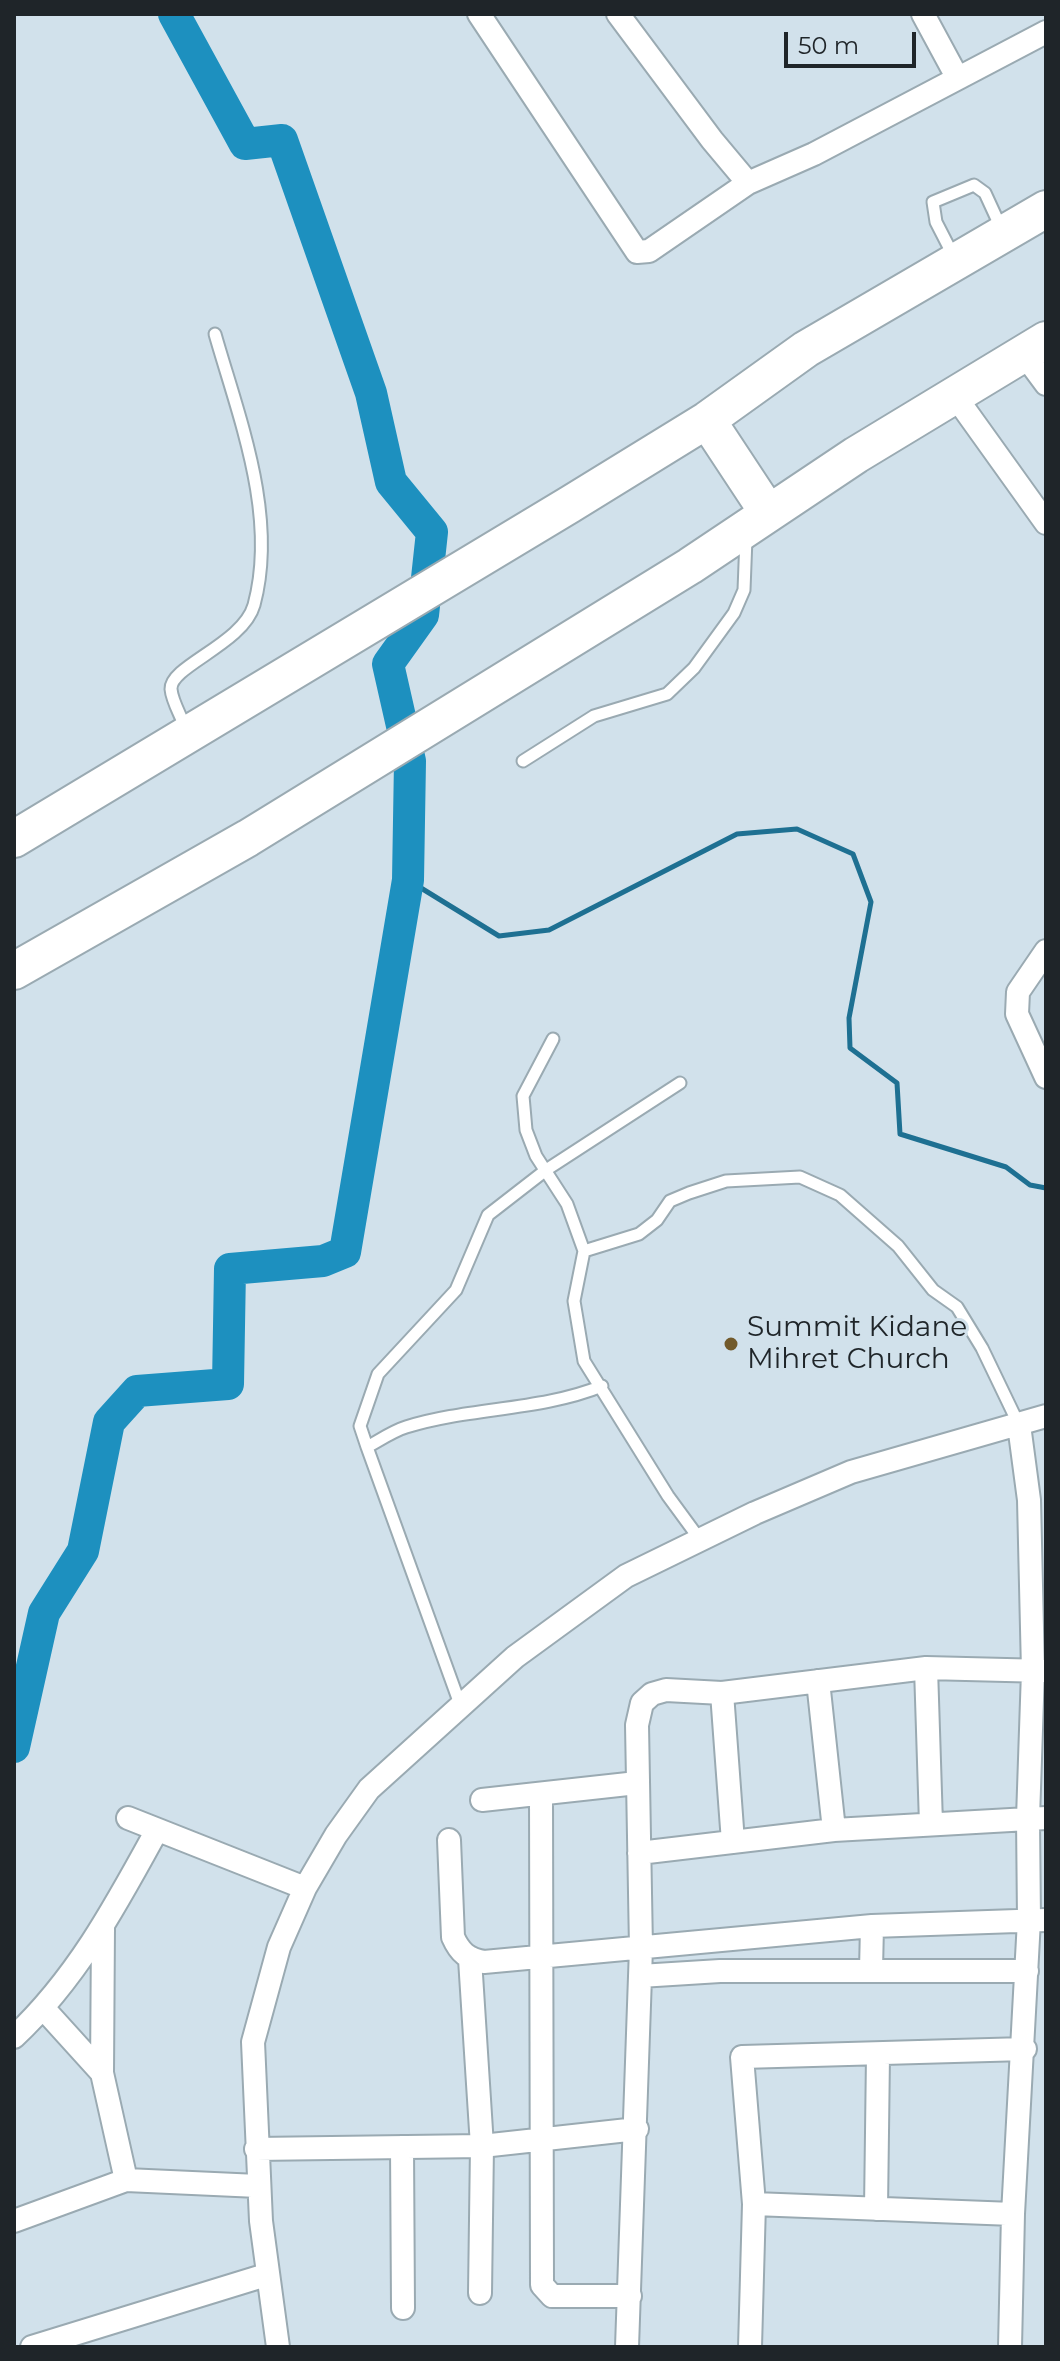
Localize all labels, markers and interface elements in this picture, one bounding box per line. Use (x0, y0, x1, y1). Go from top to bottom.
scale bar (788, 16, 920, 66)
text: 50 m (798, 31, 859, 60)
place label: Summit Kidane Mihret Church (747, 1311, 967, 1377)
marker: Summit Kidane Mihret Church (722, 1335, 740, 1353)

